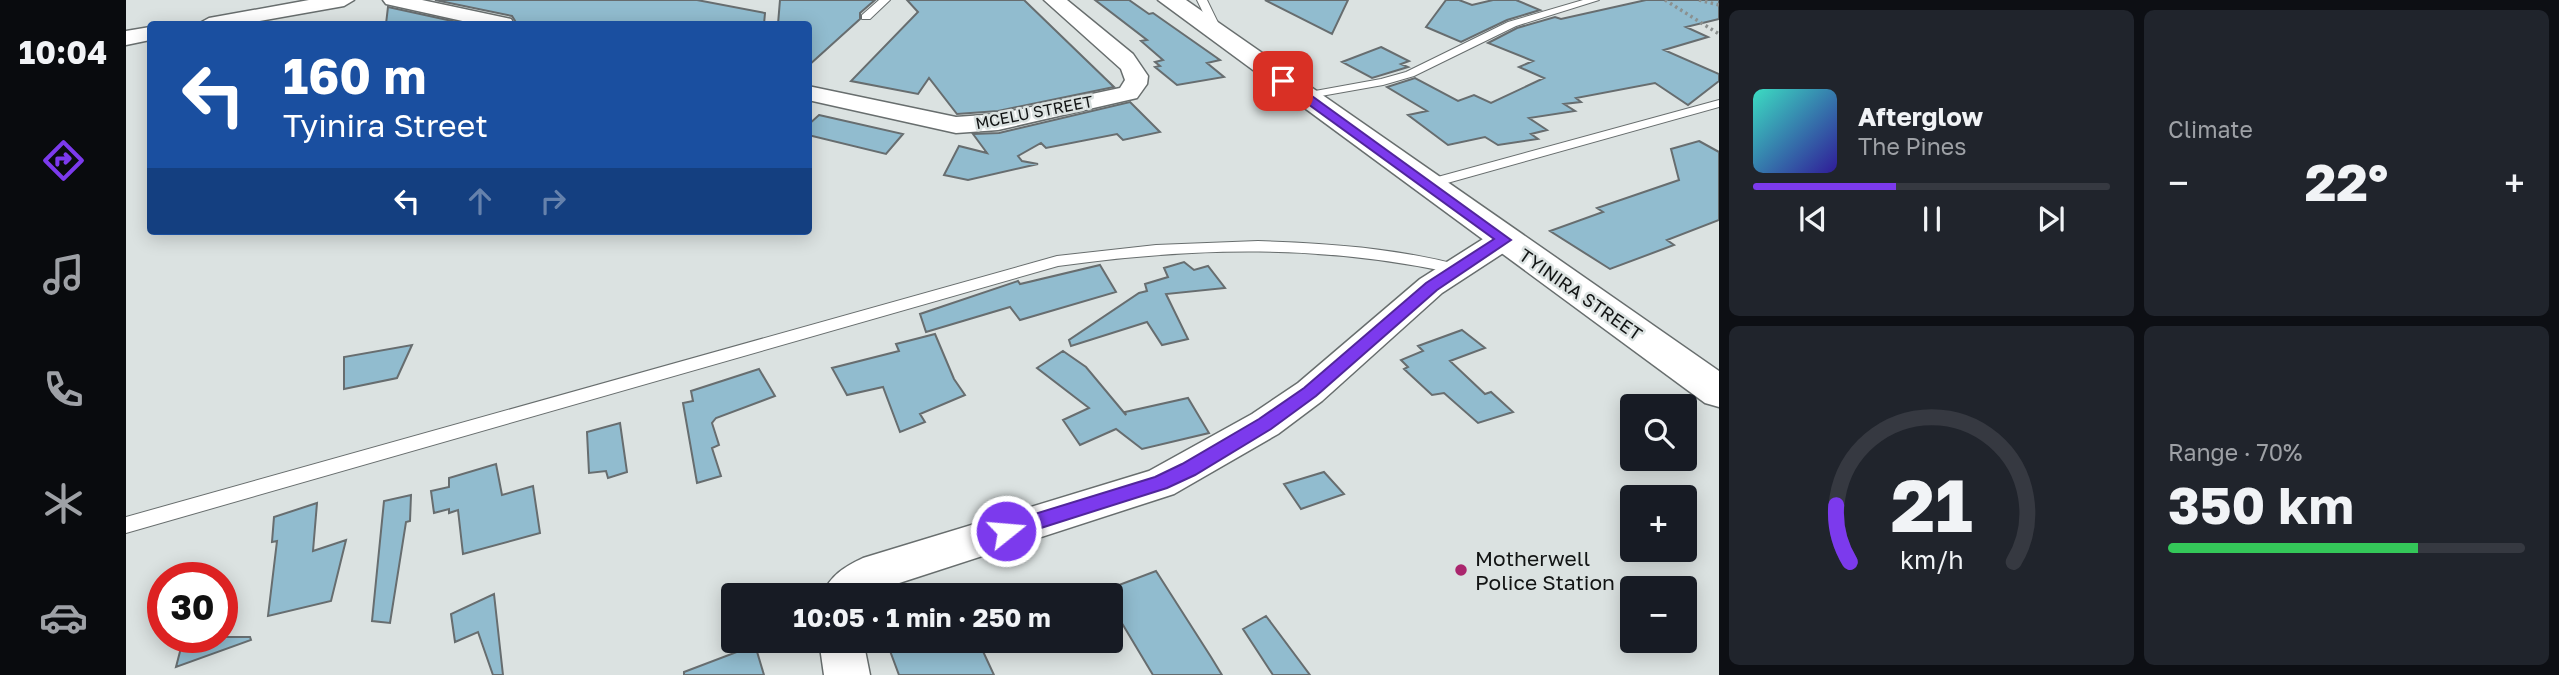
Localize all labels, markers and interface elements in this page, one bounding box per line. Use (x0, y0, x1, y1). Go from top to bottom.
text: 10:04 (19, 33, 107, 71)
text: 160 m (283, 46, 426, 105)
icon: left (168, 49, 259, 140)
pin (1253, 51, 1313, 111)
icon: arrive (1264, 62, 1302, 100)
street label: MCELU STREET (974, 91, 1094, 133)
text: Afterglow (1858, 101, 1983, 132)
text: Tyinira Street (283, 106, 488, 144)
text: Climate (2168, 115, 2253, 143)
text: The Pines (1858, 132, 1966, 160)
icon: directions (39, 136, 88, 185)
text: 22° (2305, 150, 2388, 212)
text: − (2168, 160, 2189, 205)
text: + (2504, 160, 2525, 205)
icon: left (388, 182, 426, 220)
icon: ahead (461, 182, 499, 220)
icon: right (534, 182, 572, 220)
icon: previous (1794, 200, 1832, 238)
icon: pause (1913, 200, 1951, 238)
icon: next (2032, 200, 2070, 238)
street label: TYINIRA STREET (1515, 243, 1647, 345)
icon: music (39, 250, 88, 299)
icon: phone (39, 365, 88, 414)
map controls (1620, 394, 1697, 653)
button: search (1620, 394, 1697, 471)
text: Range · 70% (2168, 438, 2302, 466)
text: 21 (1891, 461, 1972, 548)
text: 350 km (2168, 473, 2354, 535)
icon: climate (39, 479, 88, 528)
button: + (1620, 485, 1697, 562)
position arrow (969, 494, 1043, 568)
text: km/h (1900, 543, 1963, 574)
place label: Motherwell Police Station (1475, 545, 1615, 595)
speed limit sign: 30 (147, 562, 238, 653)
marker: Motherwell Police Station (1453, 562, 1469, 578)
button: − (1620, 576, 1697, 653)
icon: car (39, 593, 88, 642)
text: 10:05 · 1 min · 250 m (793, 602, 1051, 633)

